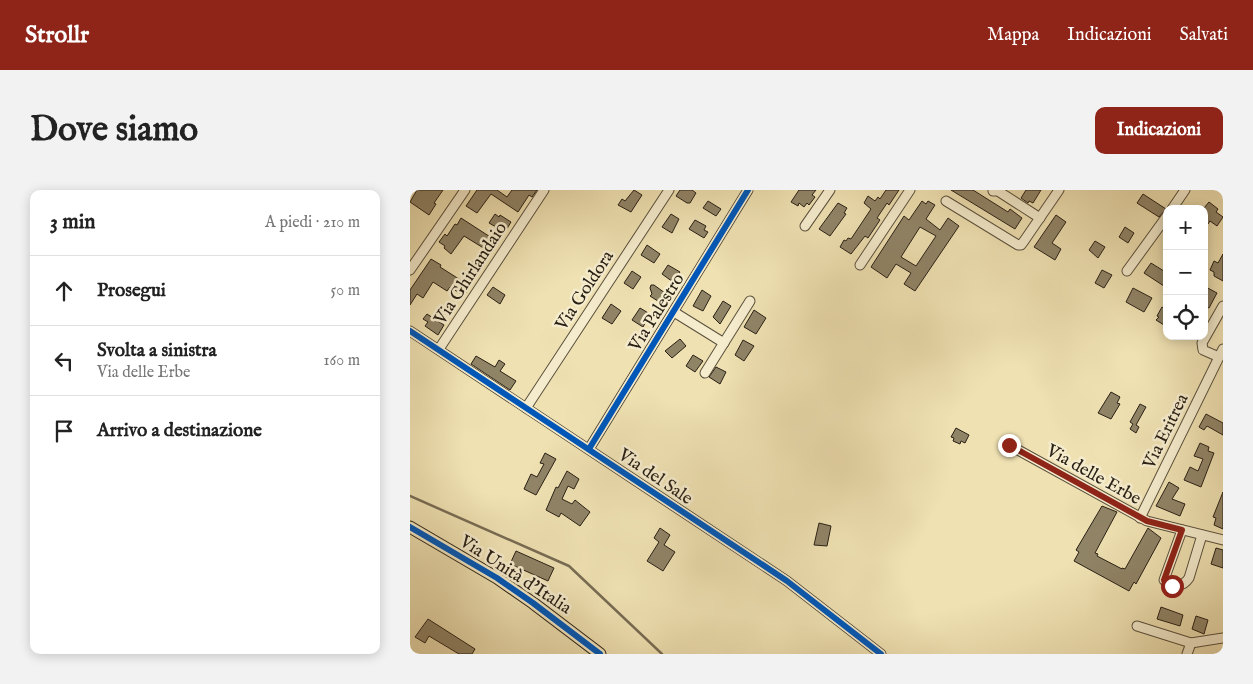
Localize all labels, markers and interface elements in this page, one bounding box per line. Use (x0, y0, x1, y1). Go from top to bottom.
text: Strollr (25, 20, 89, 51)
text: Mappa (987, 24, 1039, 47)
text: Indicazioni (1067, 24, 1152, 47)
text: Salvati (1180, 24, 1228, 47)
button: Indicazioni (1095, 107, 1223, 154)
text: Dove siamo (30, 108, 198, 153)
map controls (1163, 205, 1208, 340)
button: + (1163, 205, 1208, 250)
text: 3 min (50, 209, 95, 236)
text: A piedi · 210 m (265, 213, 360, 233)
street label: Via Ghirlandaio (429, 218, 513, 330)
street label: Via Goldora (550, 246, 620, 336)
button: − (1163, 250, 1208, 295)
street label: Via Palestro (624, 269, 691, 357)
icon: ahead (50, 277, 78, 305)
text: Prosegui (97, 279, 166, 303)
text: 50 m (331, 281, 360, 301)
button: locate (1163, 295, 1208, 340)
text: Svolta a sinistra (97, 339, 217, 363)
icon: left (50, 347, 78, 375)
text: 160 m (324, 351, 360, 371)
text: Via delle Erbe (97, 363, 190, 383)
street label: Via Eritrea (1138, 390, 1195, 474)
icon: arrive (50, 417, 78, 445)
text: Arrivo a destinazione (97, 419, 262, 443)
route end (998, 434, 1021, 457)
street label: Via delle Erbe (1041, 439, 1145, 511)
street label: Via del Sale (613, 443, 697, 511)
street label: Via Unità d'Italia (454, 530, 576, 620)
route start (1161, 575, 1184, 598)

